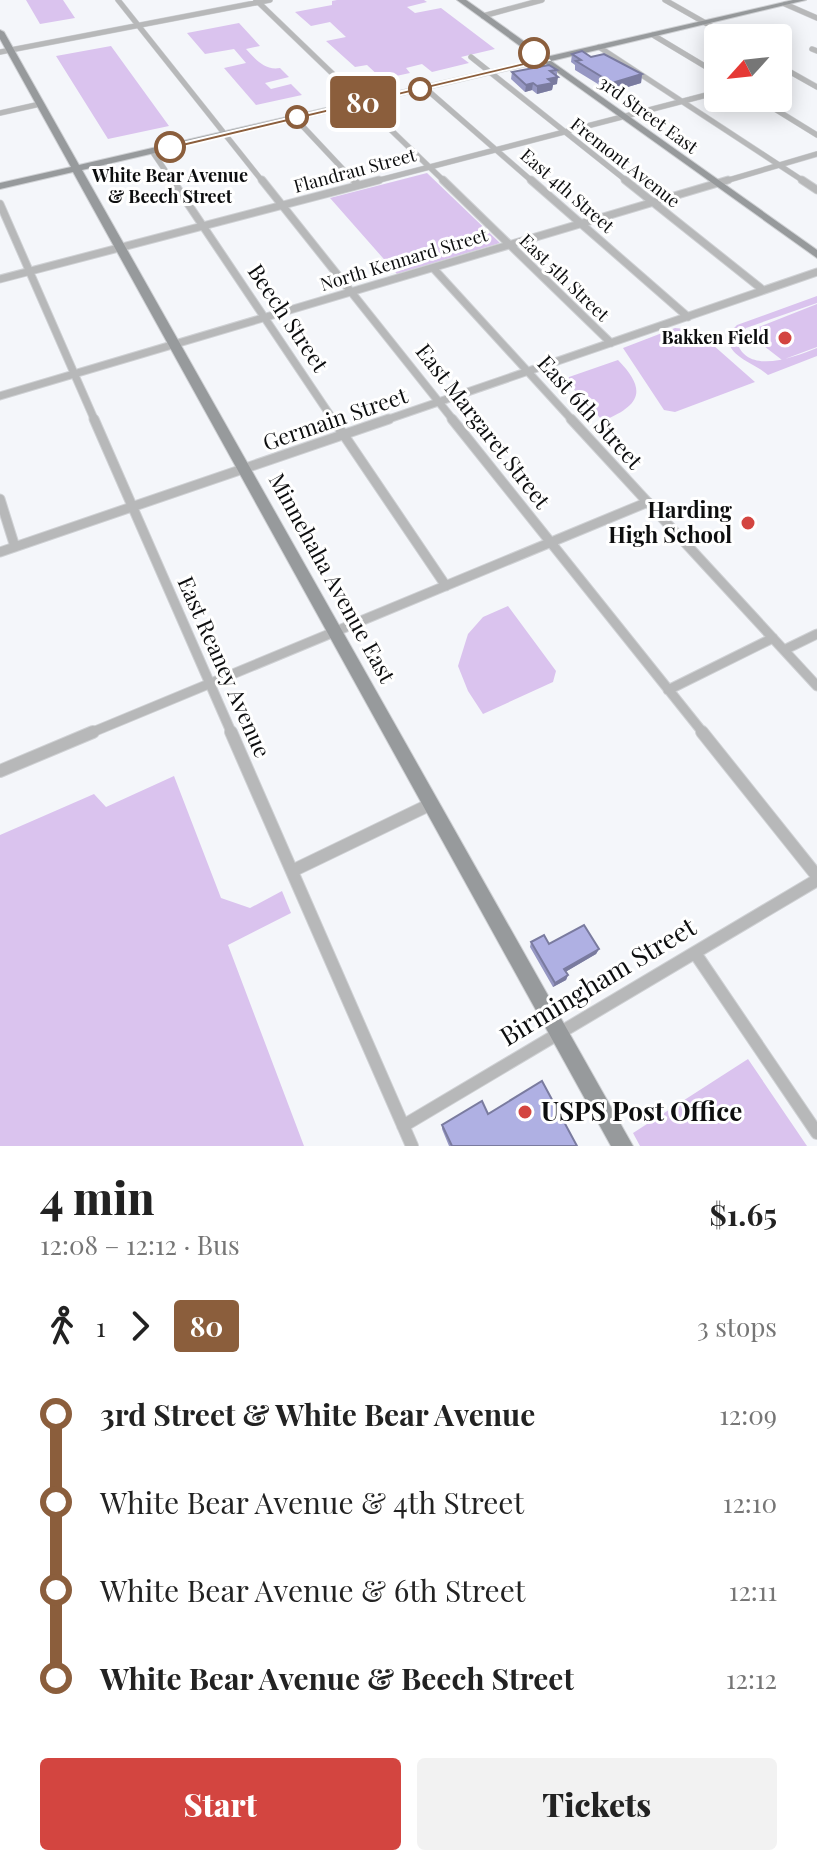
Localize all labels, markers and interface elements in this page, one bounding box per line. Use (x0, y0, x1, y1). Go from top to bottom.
north arrow (704, 24, 792, 112)
map controls (704, 24, 792, 112)
unlabelled marker (519, 38, 549, 68)
street label: 3rd Street East (594, 70, 704, 159)
line badge: 80 (327, 76, 399, 128)
unlabelled marker (409, 78, 431, 100)
text: 80 (346, 83, 380, 120)
unlabelled marker (286, 106, 308, 128)
street label: Fremont Avenue (566, 112, 685, 213)
marker: White Bear Avenue & Beech Street (155, 132, 185, 162)
street label: Flandrau Street (291, 142, 419, 198)
street label: East 4th Street (516, 143, 620, 238)
place label: White Bear Avenue & Beech Street (91, 163, 248, 208)
street label: North Kennard Street (317, 222, 491, 296)
street label: East 5th Street (515, 228, 615, 327)
street label: Beech Street (242, 258, 337, 378)
place label: Bakken Field (662, 325, 769, 349)
marker: Bakken Field (776, 329, 794, 347)
street label: East Margaret Street (410, 337, 558, 515)
street label: East 6th Street (532, 348, 651, 476)
street label: Germain Street (258, 379, 412, 457)
street label: Minnehaha Avenue East (263, 467, 404, 689)
place label: Harding High School (608, 494, 733, 549)
marker: Harding High School (739, 514, 757, 532)
street label: East Reaney Avenue (171, 571, 278, 762)
street label: Birmingham Street (493, 908, 702, 1053)
place label: USPS Post Office (541, 1093, 742, 1128)
marker: USPS Post Office (516, 1103, 534, 1121)
text: 4 min (40, 1167, 155, 1226)
text: $1.65 (710, 1194, 777, 1234)
text: 12:08 – 12:12 · Bus (40, 1227, 240, 1262)
icon: walk (40, 1304, 84, 1348)
icon: forward (118, 1304, 162, 1348)
text: 80 (190, 1307, 223, 1344)
text: 1 (96, 1309, 106, 1344)
text: 3 stops (697, 1309, 777, 1344)
text: 3rd Street & White Bear Avenue (100, 1394, 535, 1434)
text: 12:09 (719, 1397, 777, 1432)
text: White Bear Avenue & 4th Street (100, 1482, 524, 1522)
text: 12:10 (723, 1485, 777, 1520)
text: White Bear Avenue & 6th Street (100, 1570, 525, 1610)
text: 12:11 (729, 1573, 777, 1608)
text: White Bear Avenue & Beech Street (100, 1658, 574, 1698)
text: 12:12 (726, 1661, 777, 1696)
button: Start (40, 1758, 401, 1850)
button: Tickets (417, 1758, 777, 1850)

